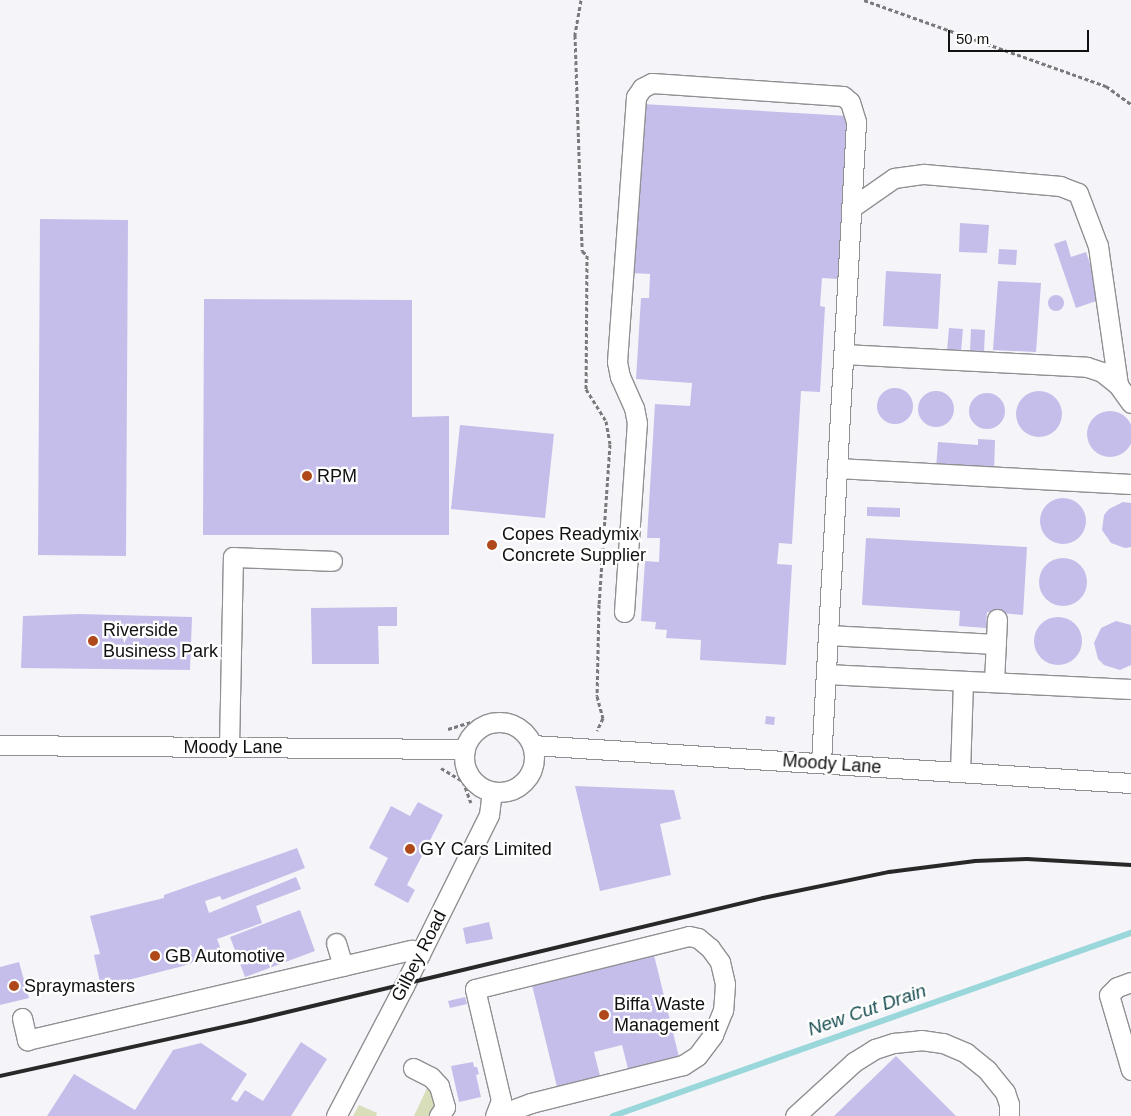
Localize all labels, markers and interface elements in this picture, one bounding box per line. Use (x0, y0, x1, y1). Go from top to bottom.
scale bar (951, 20, 1092, 52)
text: 50 m (956, 30, 989, 47)
place label: RPM (317, 465, 357, 487)
marker: RPM (301, 470, 313, 482)
place label: Copes Readymix Concrete Supplier (502, 524, 646, 566)
marker: Copes Readymix Concrete Supplier (486, 539, 498, 551)
place label: Riverside Business Park (103, 620, 218, 662)
marker: Riverside Business Park (87, 635, 99, 647)
street label: Moody Lane (183, 736, 283, 758)
street label: Moody Lane (782, 750, 882, 778)
place label: GY Cars Limited (420, 838, 552, 860)
marker: GY Cars Limited (404, 843, 416, 855)
street label: Gilbey Road (387, 907, 451, 1005)
place label: GB Automotive (165, 945, 286, 967)
marker: GB Automotive (149, 950, 161, 962)
place label: Spraymasters (24, 975, 135, 997)
water label: New Cut Drain (805, 979, 929, 1041)
marker: Spraymasters (8, 980, 20, 992)
place label: Biffa Waste Management (614, 994, 719, 1036)
marker: Biffa Waste Management (598, 1009, 610, 1021)

